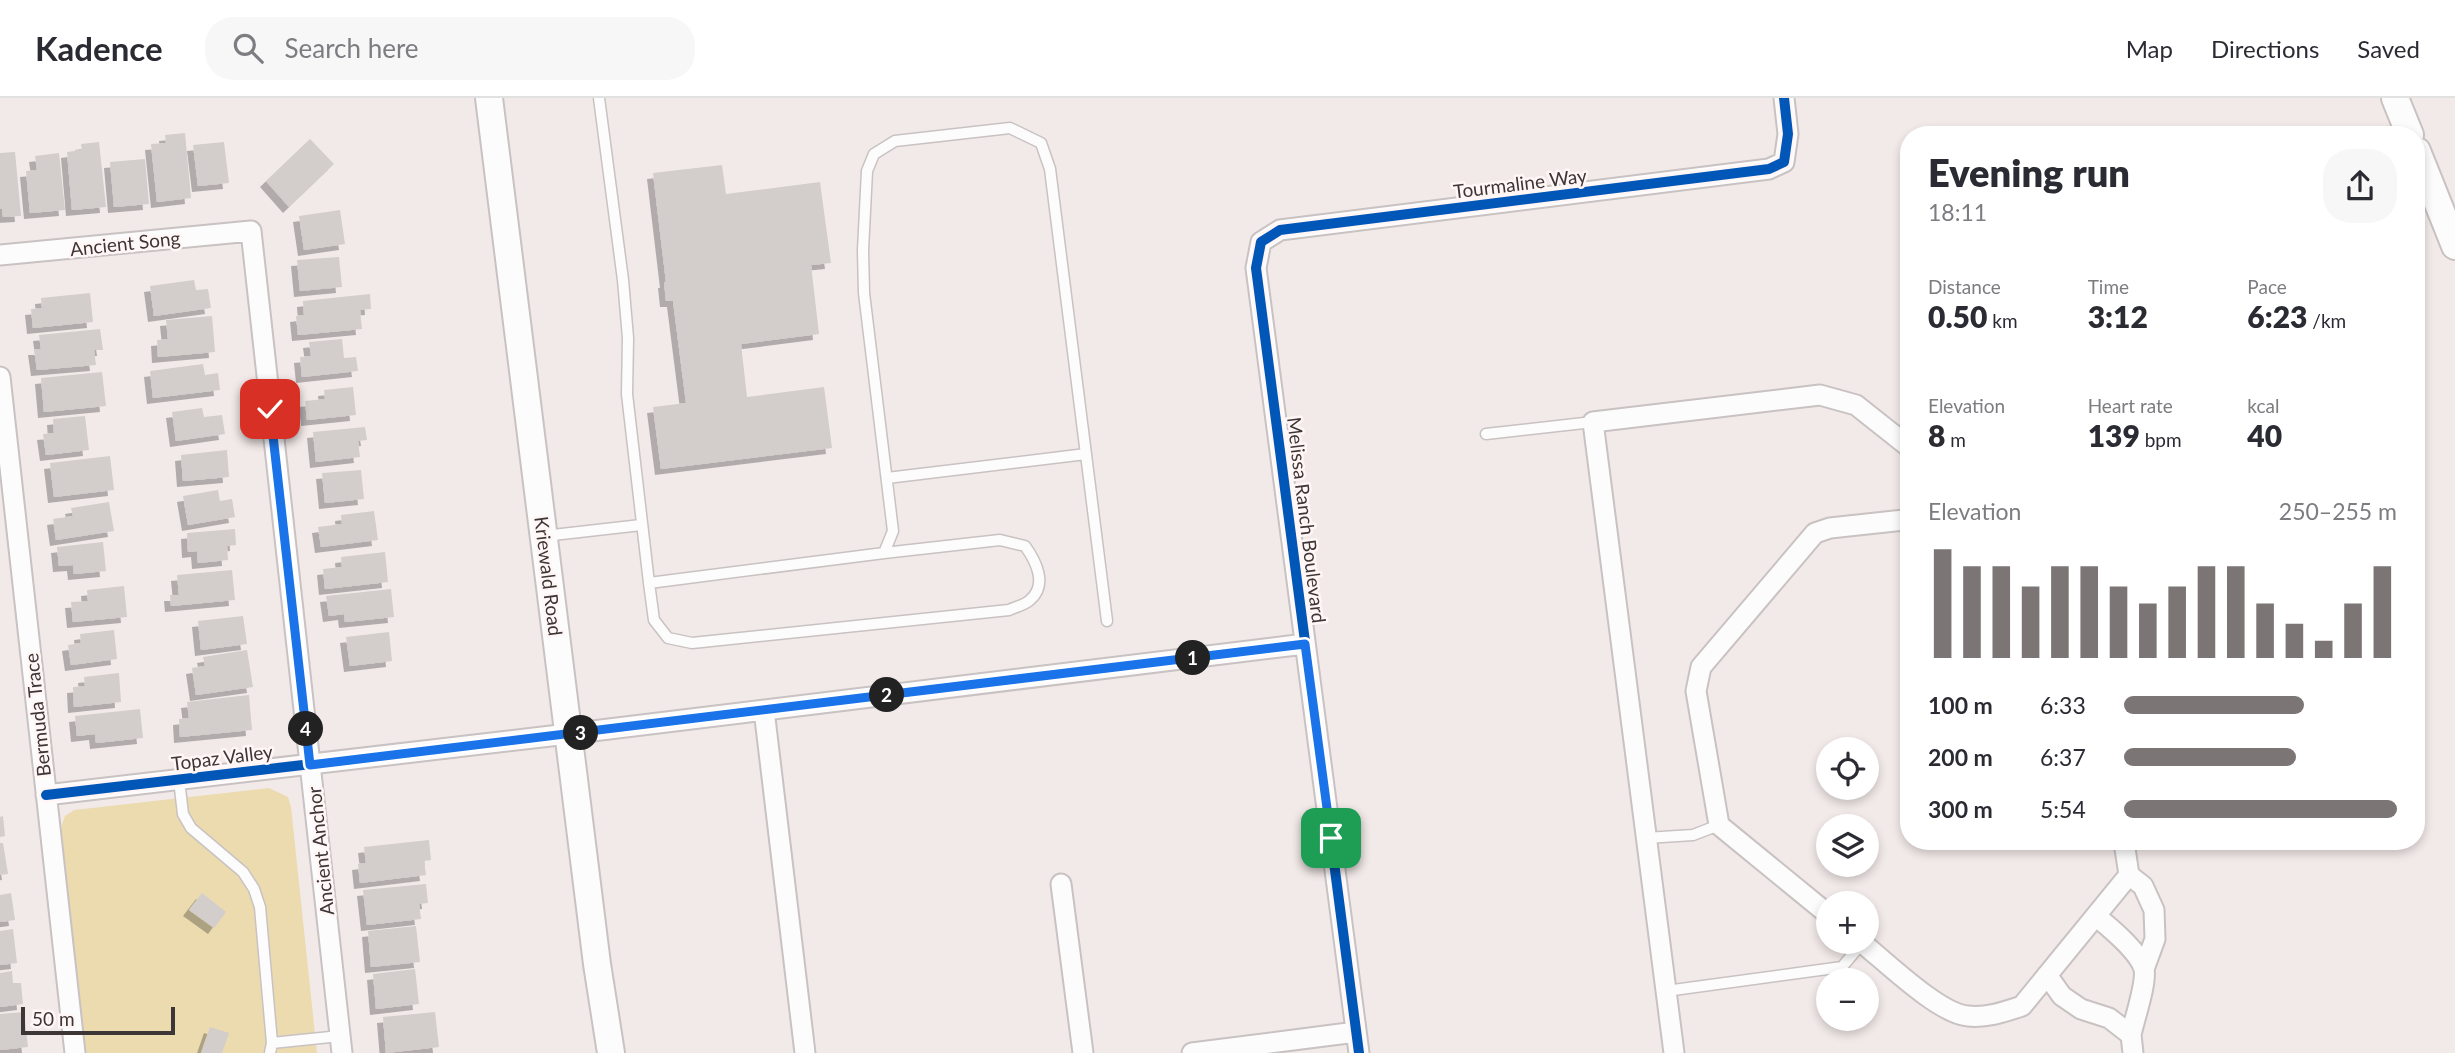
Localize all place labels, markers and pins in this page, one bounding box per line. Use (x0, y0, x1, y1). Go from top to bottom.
pin (240, 379, 300, 439)
pin: 1 (1176, 640, 1210, 676)
pin: 2 (870, 678, 904, 712)
pin: 4 (288, 712, 324, 746)
pin: 3 (564, 716, 598, 750)
pin (1301, 808, 1361, 868)

